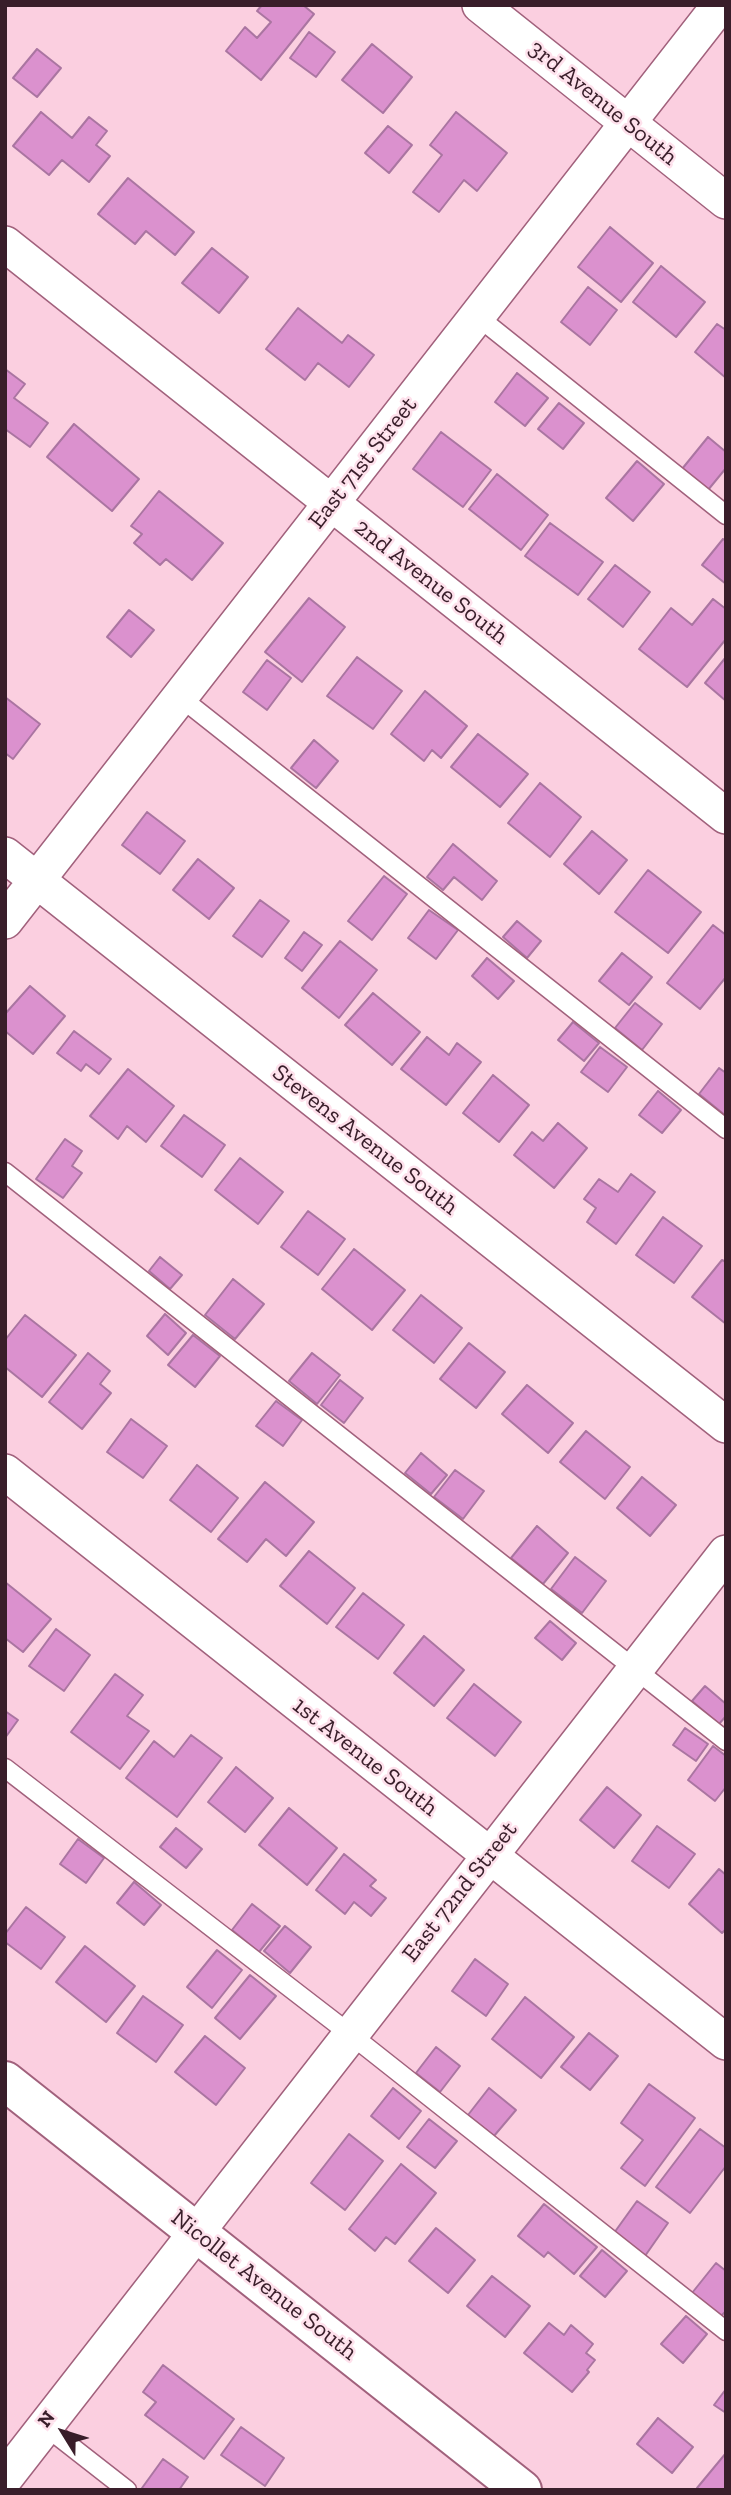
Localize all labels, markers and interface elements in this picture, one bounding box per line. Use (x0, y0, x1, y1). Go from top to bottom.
street label: 3rd Avenue South (523, 34, 683, 172)
street label: East 71st Street (303, 391, 423, 535)
street label: 2nd Avenue South (348, 513, 514, 651)
street label: Stevens Avenue South (266, 1059, 464, 1221)
street label: 1st Avenue South (287, 1691, 443, 1823)
street label: East 72nd Street (396, 1816, 524, 1968)
street label: Nicollet Avenue South (165, 2203, 363, 2367)
north arrow (28, 2397, 98, 2467)
text: N (33, 2406, 60, 2432)

